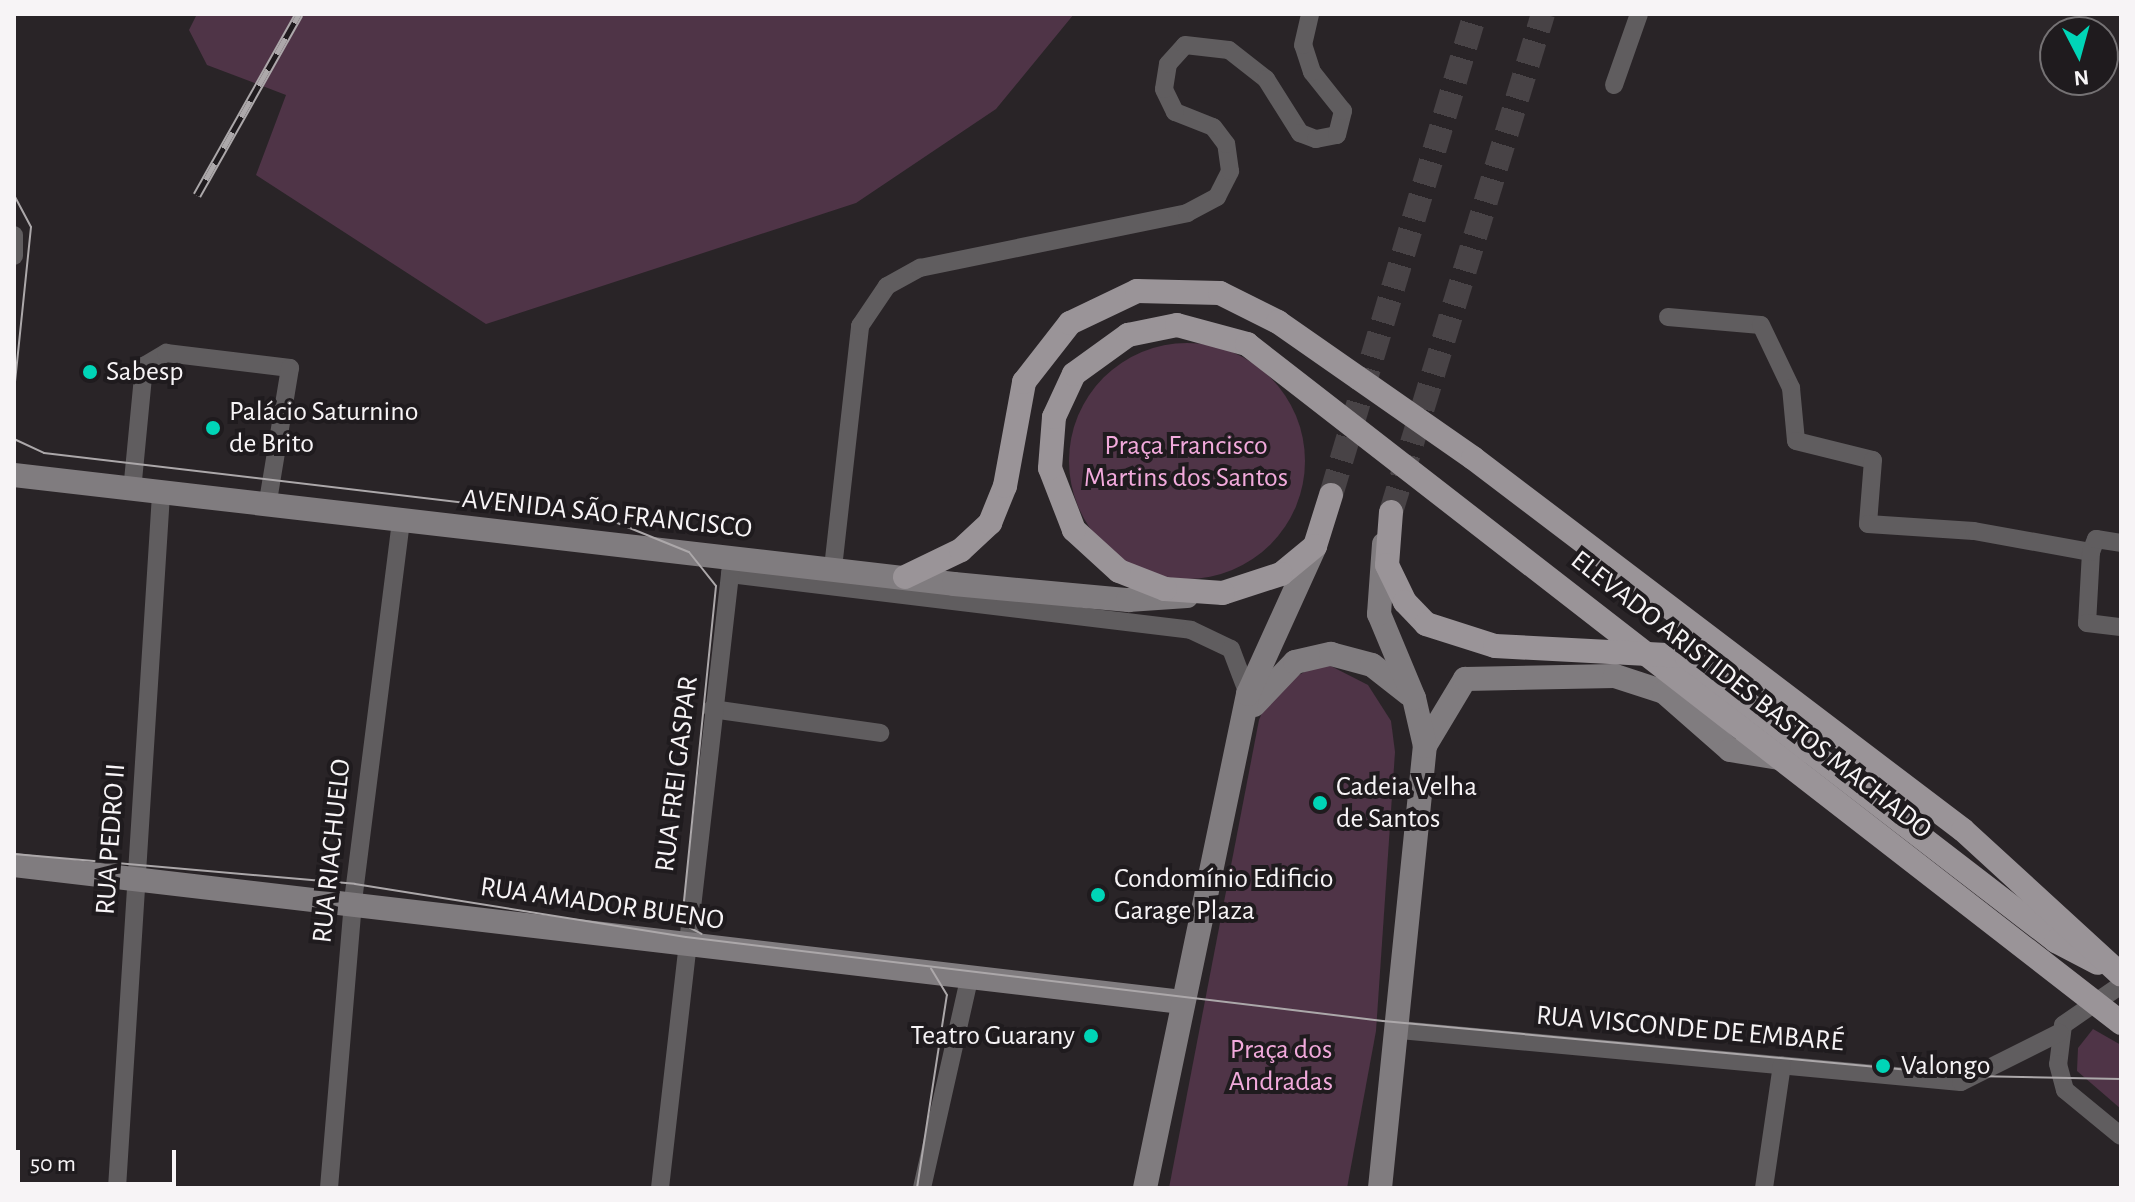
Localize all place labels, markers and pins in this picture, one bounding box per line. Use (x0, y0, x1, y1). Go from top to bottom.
place label: Sabesp (106, 355, 184, 389)
marker: Sabesp (81, 363, 99, 381)
place label: Palácio Saturnino de Brito (229, 395, 419, 461)
marker: Palácio Saturnino de Brito (204, 419, 222, 437)
place label: Cadeia Velha de Santos (1336, 770, 1477, 836)
marker: Cadeia Velha de Santos (1311, 794, 1329, 812)
place label: Condomínio Edificio Garage Plaza (1114, 862, 1334, 928)
marker: Condomínio Edificio Garage Plaza (1089, 886, 1107, 904)
place label: Teatro Guarany (911, 1019, 1075, 1053)
marker: Teatro Guarany (1082, 1027, 1100, 1045)
place label: Valongo (1901, 1049, 1990, 1083)
marker: Valongo (1872, 1055, 1894, 1077)

